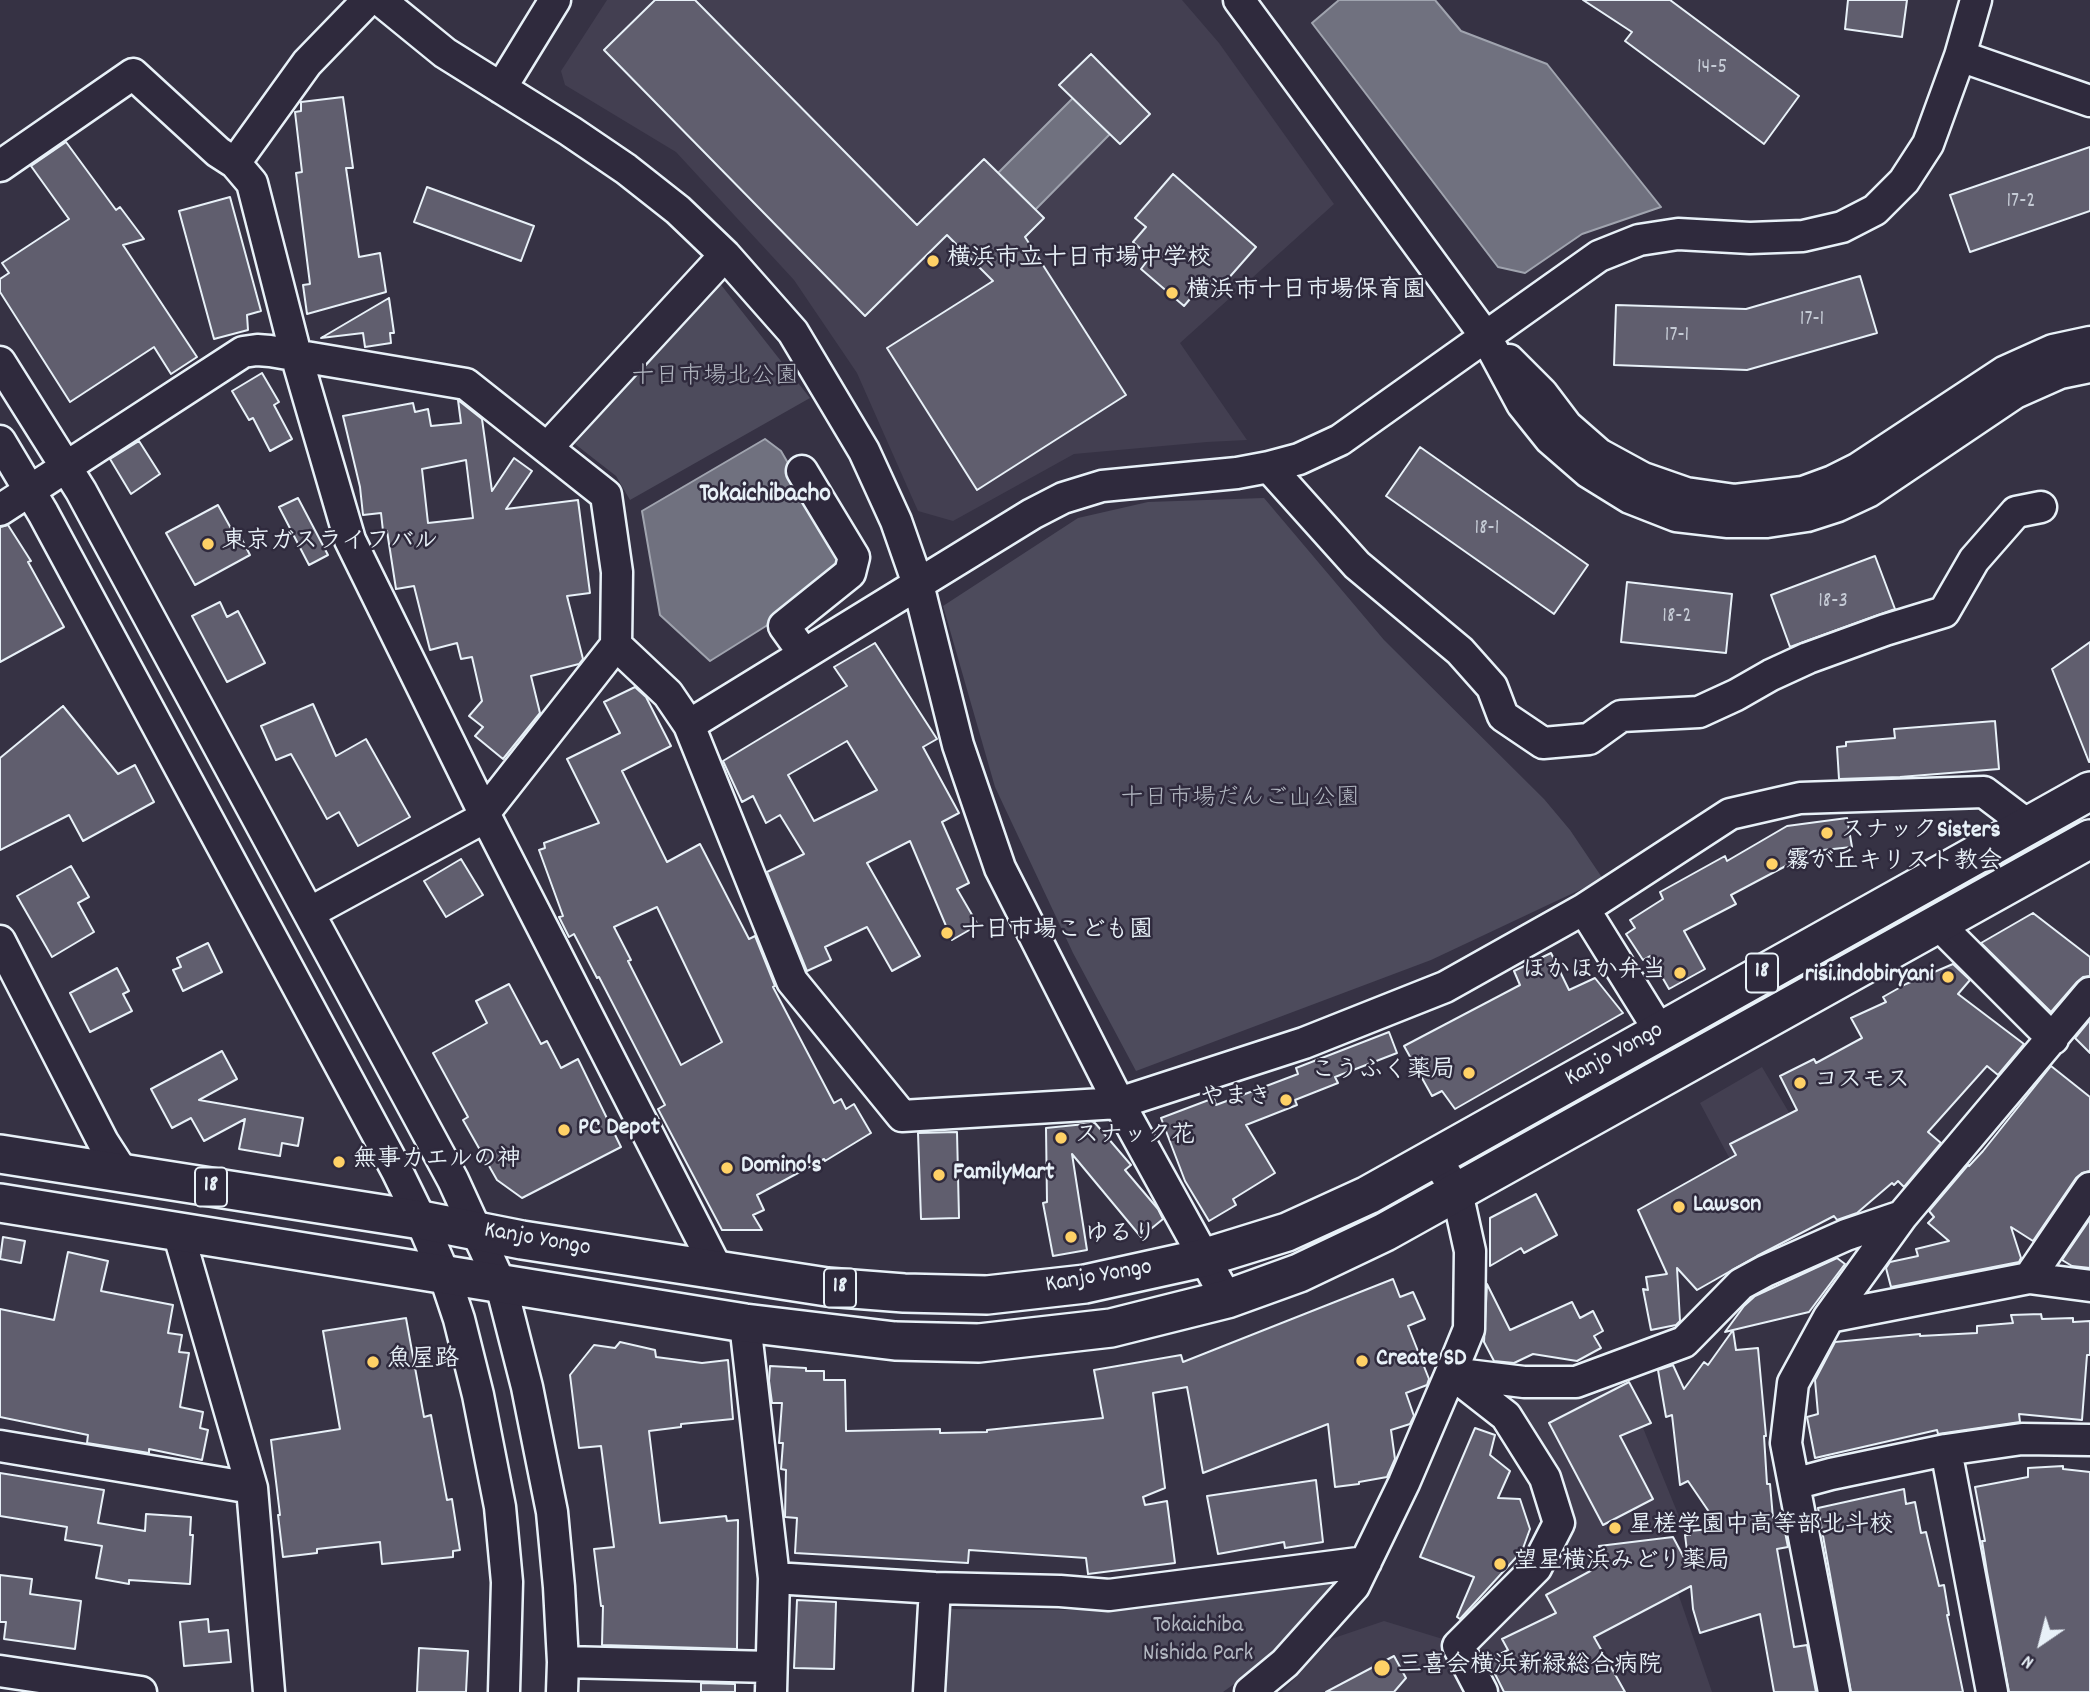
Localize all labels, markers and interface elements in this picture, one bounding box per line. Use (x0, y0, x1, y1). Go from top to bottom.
house number: 14-5 (1697, 56, 1727, 82)
house number: 17-2 (2006, 190, 2036, 216)
place label: 横浜市立十日市場中学校 (947, 247, 1211, 275)
marker: 横浜市立十日市場中学校 (925, 253, 941, 269)
place label: 横浜市十日市場保育園 (1186, 279, 1426, 307)
marker: 横浜市十日市場保育園 (1164, 285, 1180, 301)
house number: 17-1 (1800, 308, 1824, 334)
house number: 17-1 (1665, 324, 1689, 350)
park label: 十日市場北公園 (631, 365, 799, 393)
district label: Tokaichibacho (699, 480, 831, 512)
house number: 18-1 (1475, 517, 1499, 543)
place label: 東京ガスライフバル (222, 530, 438, 558)
marker: 東京ガスライフバル (200, 536, 216, 552)
house number: 18-3 (1818, 590, 1848, 616)
house number: 18-2 (1662, 605, 1692, 631)
park label: 十日市場だんご山公園 (1120, 787, 1360, 815)
place label: スナックSisters (1841, 819, 2001, 847)
marker: スナックSisters (1819, 825, 1835, 841)
place label: 霧が丘キリスト教会 (1786, 850, 2002, 878)
marker: 霧が丘キリスト教会 (1764, 856, 1780, 872)
place label: 十日市場こども園 (961, 919, 1153, 947)
marker: 十日市場こども園 (939, 925, 955, 941)
road number: 18 (1746, 954, 1778, 992)
place label: ほかほか弁当 (1522, 959, 1666, 987)
place label: risi.indobiryani (1805, 963, 1934, 991)
marker: ほかほか弁当 (1672, 965, 1688, 981)
marker: risi.indobiryani (1940, 969, 1956, 985)
street label: Kanjo Yongo (1561, 1017, 1669, 1095)
place label: こうふく薬局 (1311, 1059, 1455, 1087)
marker: こうふく薬局 (1461, 1065, 1477, 1081)
place label: コスモス (1814, 1069, 1910, 1097)
marker: コスモス (1792, 1075, 1808, 1091)
place label: やまき (1200, 1086, 1272, 1114)
marker: やまき (1278, 1092, 1294, 1108)
place label: PC Depot (578, 1116, 660, 1144)
marker: PC Depot (556, 1122, 572, 1138)
place label: スナック花 (1075, 1124, 1195, 1152)
marker: スナック花 (1053, 1130, 1069, 1146)
place label: 無事カエルの神 (353, 1148, 521, 1176)
marker: 無事カエルの神 (331, 1154, 347, 1170)
place label: Domino's (741, 1154, 822, 1182)
marker: Domino's (719, 1160, 735, 1176)
place label: FamilyMart (953, 1161, 1054, 1189)
marker: FamilyMart (931, 1167, 947, 1183)
road number: 18 (195, 1168, 227, 1206)
place label: Lawson (1693, 1193, 1761, 1221)
marker: Lawson (1671, 1199, 1687, 1215)
street label: Kanjo Yongo (481, 1217, 593, 1265)
place label: ゆるり (1085, 1223, 1157, 1251)
marker: ゆるり (1063, 1229, 1079, 1245)
street label: Kanjo Yongo (1043, 1254, 1155, 1302)
road number: 18 (824, 1268, 856, 1308)
place label: Create SD (1376, 1347, 1466, 1375)
place label: 魚屋路 (387, 1348, 459, 1376)
marker: Create SD (1354, 1353, 1370, 1369)
marker: 魚屋路 (365, 1354, 381, 1370)
place label: 星槎学園中高等部北斗校 (1629, 1514, 1893, 1542)
marker: 星槎学園中高等部北斗校 (1607, 1520, 1623, 1536)
place label: 望星横浜みどり薬局 (1514, 1550, 1730, 1578)
marker: 望星横浜みどり薬局 (1492, 1556, 1508, 1572)
north arrow (2006, 1608, 2076, 1678)
park label: Tokaichiba Nishida Park (1143, 1614, 1253, 1670)
text: N (2017, 1647, 2040, 1674)
place label: 三喜会横浜新緑総合病院 (1398, 1654, 1662, 1682)
marker: 三喜会横浜新緑総合病院 (1372, 1658, 1392, 1678)

